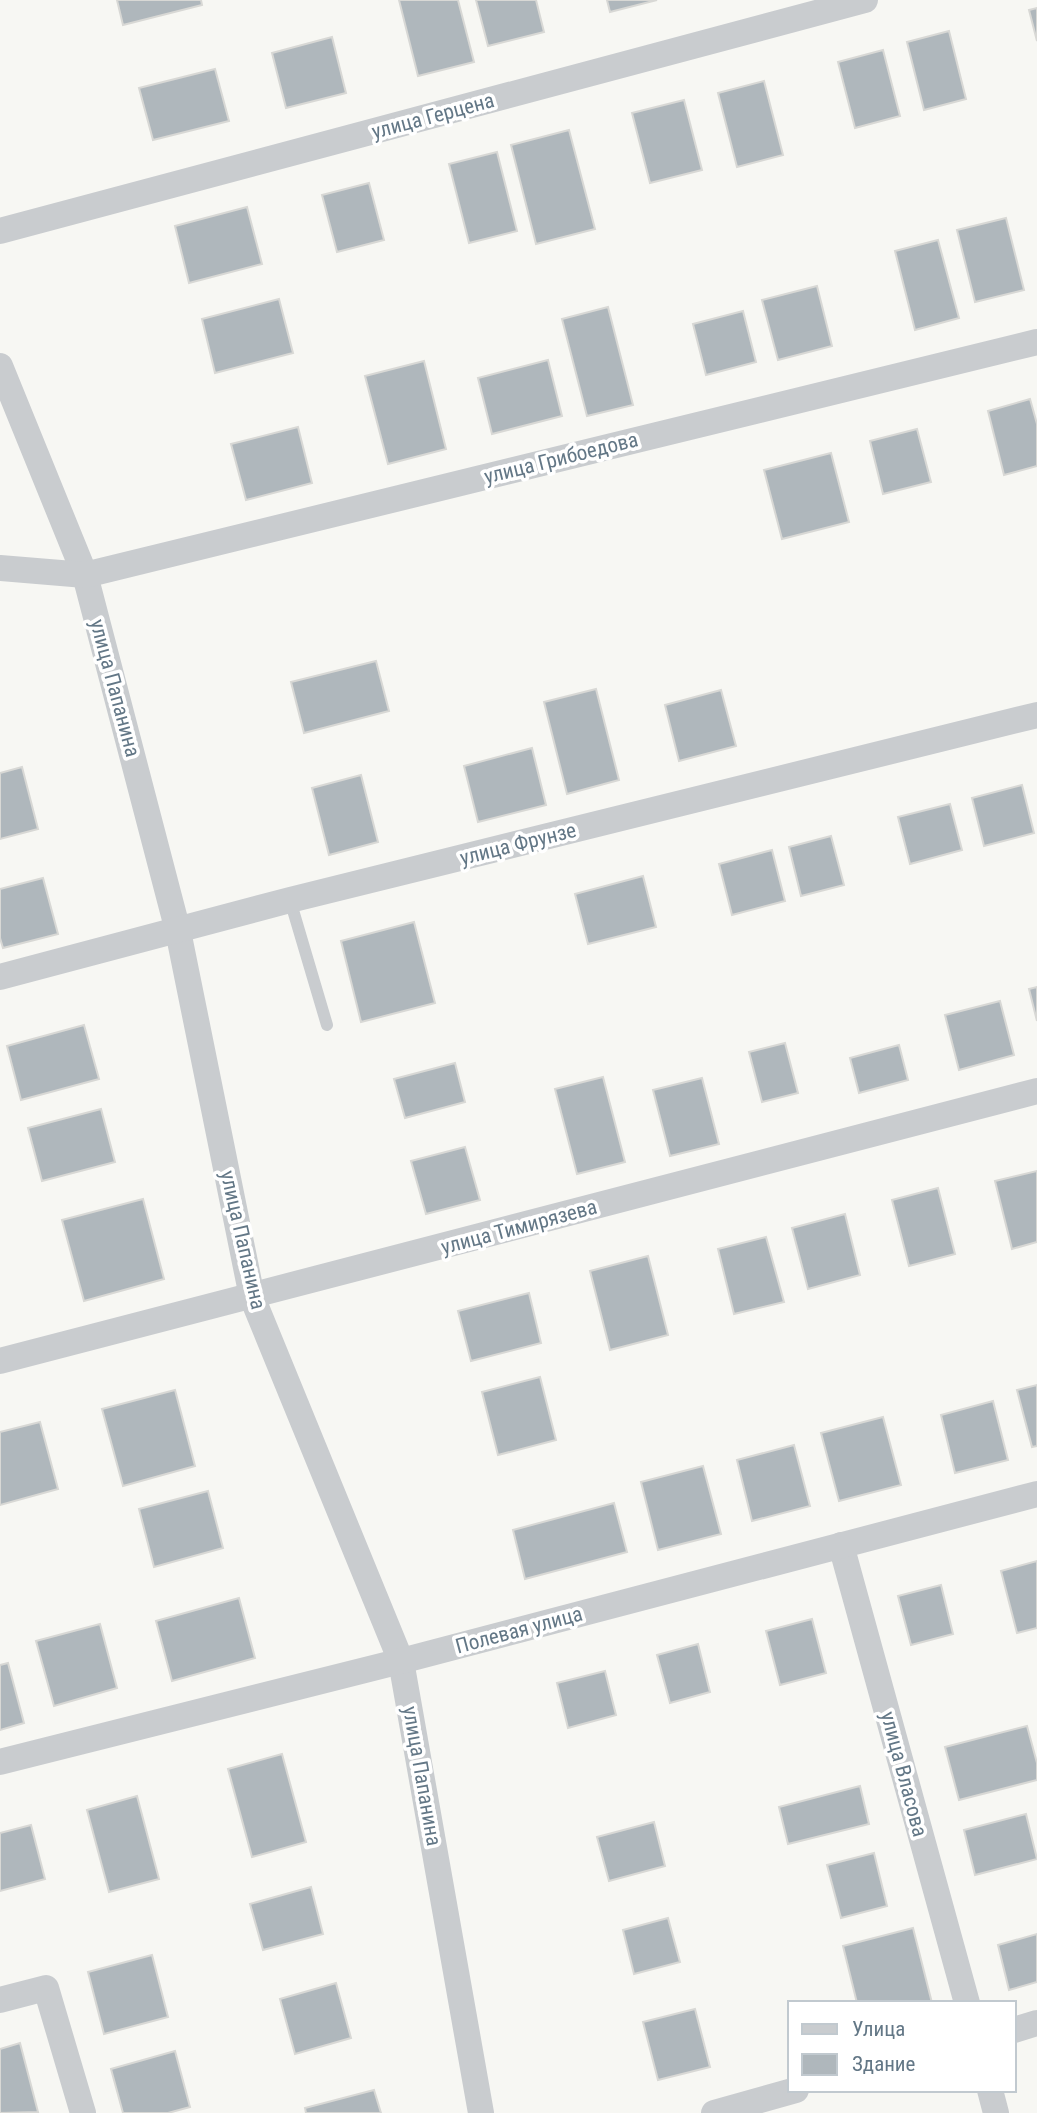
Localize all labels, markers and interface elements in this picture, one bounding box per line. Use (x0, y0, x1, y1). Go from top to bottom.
street label: улица Герцена (369, 88, 497, 144)
street label: улица Грибоедова (482, 427, 640, 489)
street label: улица Папанина (85, 617, 145, 759)
street label: улица Фрунзе (457, 818, 579, 870)
street label: улица Папанина (215, 1168, 271, 1312)
street label: улица Тимирязева (438, 1195, 600, 1259)
street label: Полевая улица (453, 1602, 585, 1658)
street label: улица Папанина (398, 1704, 446, 1848)
street label: улица Власова (876, 1709, 932, 1839)
legend (788, 2001, 1016, 2092)
text: Улица (852, 2017, 905, 2041)
text: Здание (852, 2052, 916, 2076)

